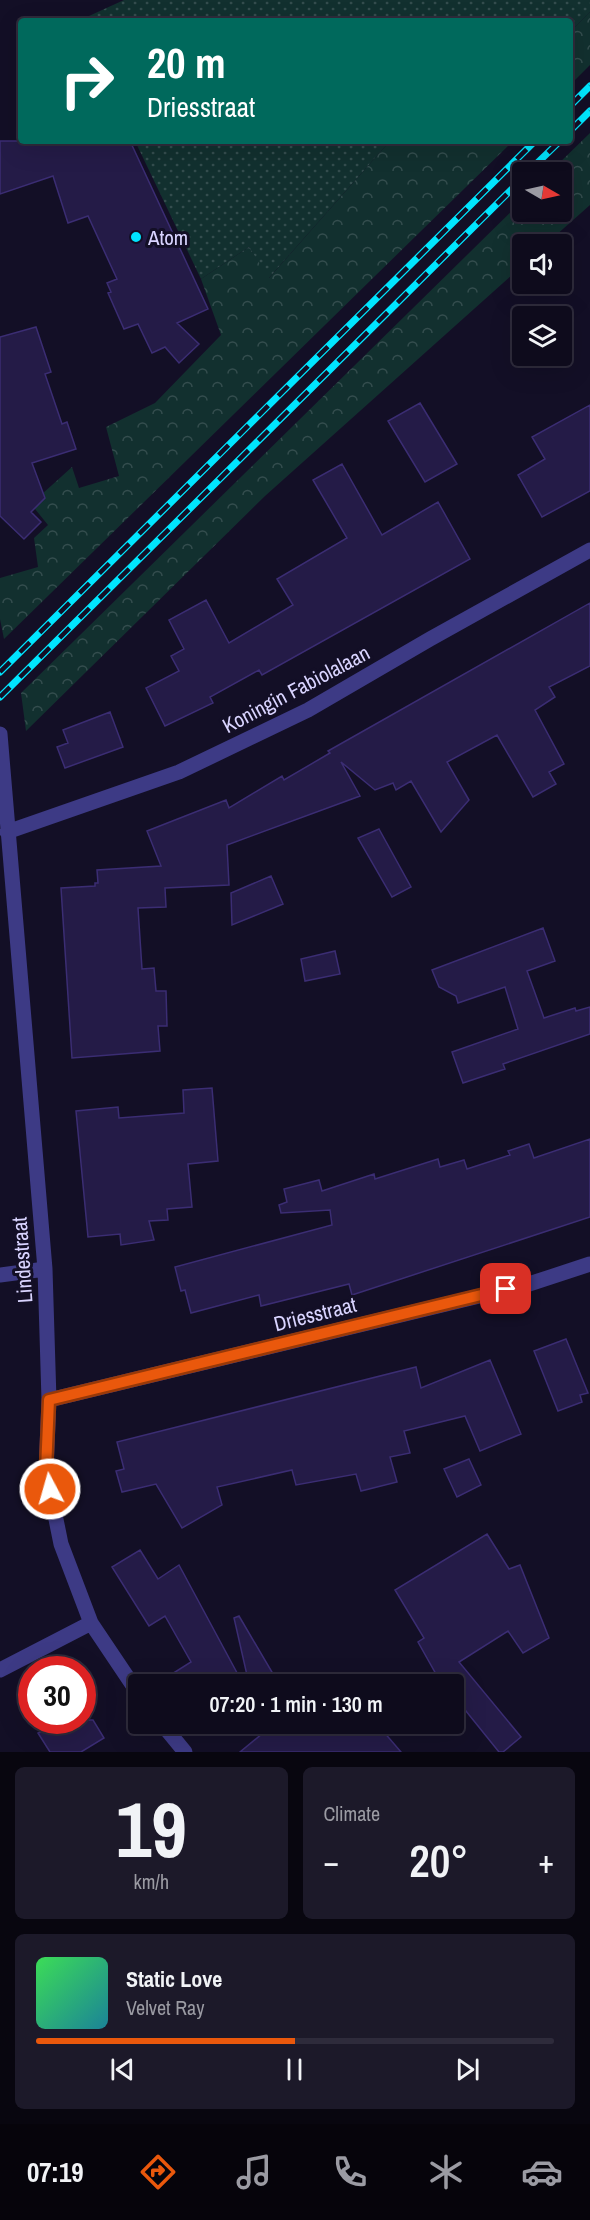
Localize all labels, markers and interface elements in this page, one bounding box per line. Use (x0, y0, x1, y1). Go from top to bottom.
text: 20 m (147, 35, 226, 91)
icon: right (48, 42, 126, 120)
text: Driesstraat (147, 89, 255, 125)
north arrow (512, 162, 572, 222)
map controls (512, 162, 572, 366)
place label: Atom (147, 223, 188, 252)
marker: Atom (129, 230, 143, 244)
button: sound (512, 234, 572, 294)
button: layers (512, 306, 572, 366)
street label: Koningin Fabiolalaan (217, 638, 375, 740)
street label: Lindestraat (5, 1216, 39, 1304)
pin (480, 1263, 531, 1314)
icon: arrive (489, 1272, 522, 1305)
street label: Driesstraat (271, 1290, 360, 1338)
position arrow (18, 1457, 82, 1521)
speed limit sign: 30 (18, 1656, 96, 1734)
text: 07:20 · 1 min · 130 m (209, 1689, 383, 1719)
text: 19 (116, 1776, 187, 1881)
text: Climate (324, 1800, 380, 1827)
text: 20° (409, 1830, 468, 1891)
text: − (324, 1839, 339, 1883)
text: + (538, 1839, 554, 1883)
text: km/h (133, 1868, 169, 1895)
text: Static Love (126, 1964, 222, 1994)
text: Velvet Ray (126, 1994, 204, 2021)
icon: previous (106, 2053, 139, 2086)
icon: pause (278, 2053, 311, 2086)
icon: next (451, 2053, 484, 2086)
icon: directions (137, 2151, 179, 2193)
icon: music (233, 2151, 275, 2193)
icon: phone (329, 2151, 371, 2193)
icon: climate (425, 2151, 467, 2193)
icon: car (521, 2151, 563, 2193)
text: 07:19 (27, 2154, 84, 2190)

